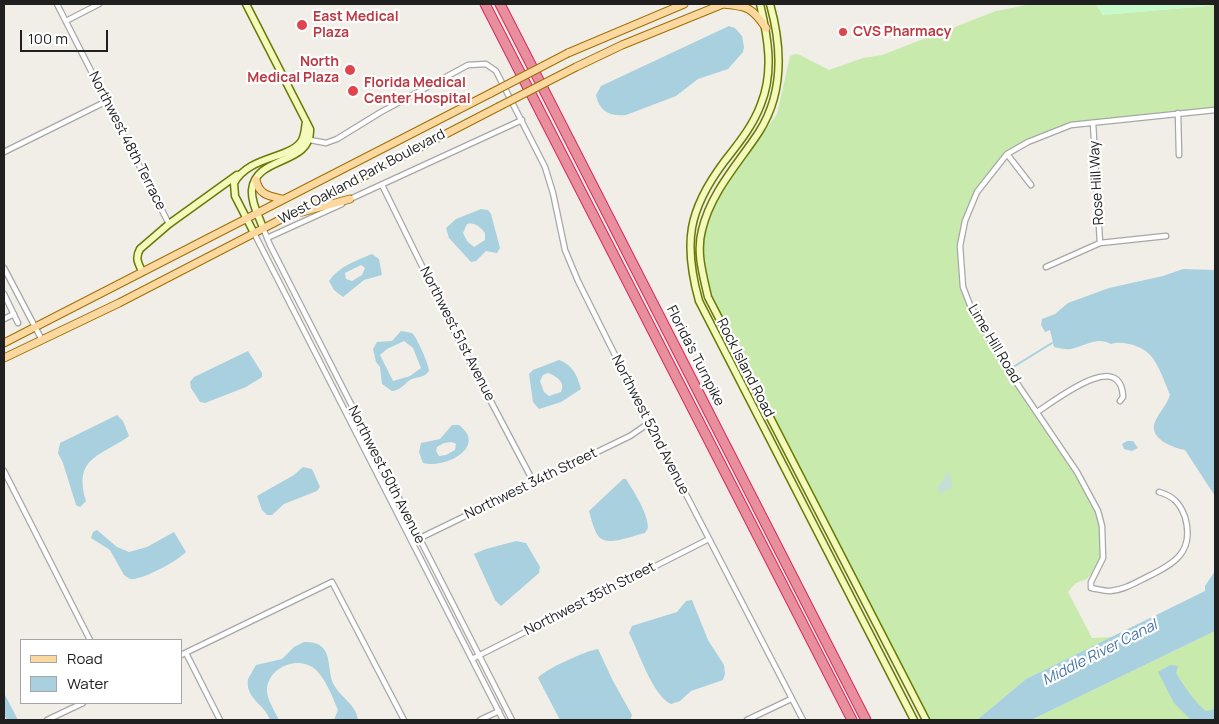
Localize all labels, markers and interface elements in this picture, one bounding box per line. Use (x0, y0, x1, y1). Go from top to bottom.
place label: East Medical Plaza (313, 9, 399, 41)
marker: East Medical Plaza (295, 18, 309, 32)
scale bar (22, 20, 110, 52)
place label: CVS Pharmacy (853, 24, 951, 40)
marker: CVS Pharmacy (837, 26, 849, 38)
text: 100 m (28, 28, 68, 49)
place label: North Medical Plaza (247, 54, 339, 86)
marker: North Medical Plaza (343, 63, 357, 77)
street label: Northwest 48th Terrace (85, 69, 169, 213)
place label: Florida Medical Center Hospital (364, 75, 471, 108)
marker: Florida Medical Center Hospital (346, 84, 360, 98)
street label: West Oakland Park Boulevard (276, 126, 448, 228)
street label: Rose Hill Way (1086, 140, 1108, 226)
street label: Northwest 51st Avenue (416, 264, 498, 404)
street label: Lime Hill Road (964, 302, 1024, 386)
street label: Florida's Turnpike (662, 303, 728, 409)
street label: Rock Island Road (713, 316, 777, 420)
street label: Northwest 52nd Avenue (608, 352, 692, 498)
street label: Northwest 50th Avenue (344, 403, 428, 547)
street label: Northwest 34th Street (462, 445, 600, 523)
street label: Northwest 35th Street (522, 559, 658, 639)
water label: Middle River Canal (1040, 616, 1160, 690)
legend (20, 639, 182, 704)
text: Road (67, 648, 103, 669)
text: Water (67, 673, 109, 694)

